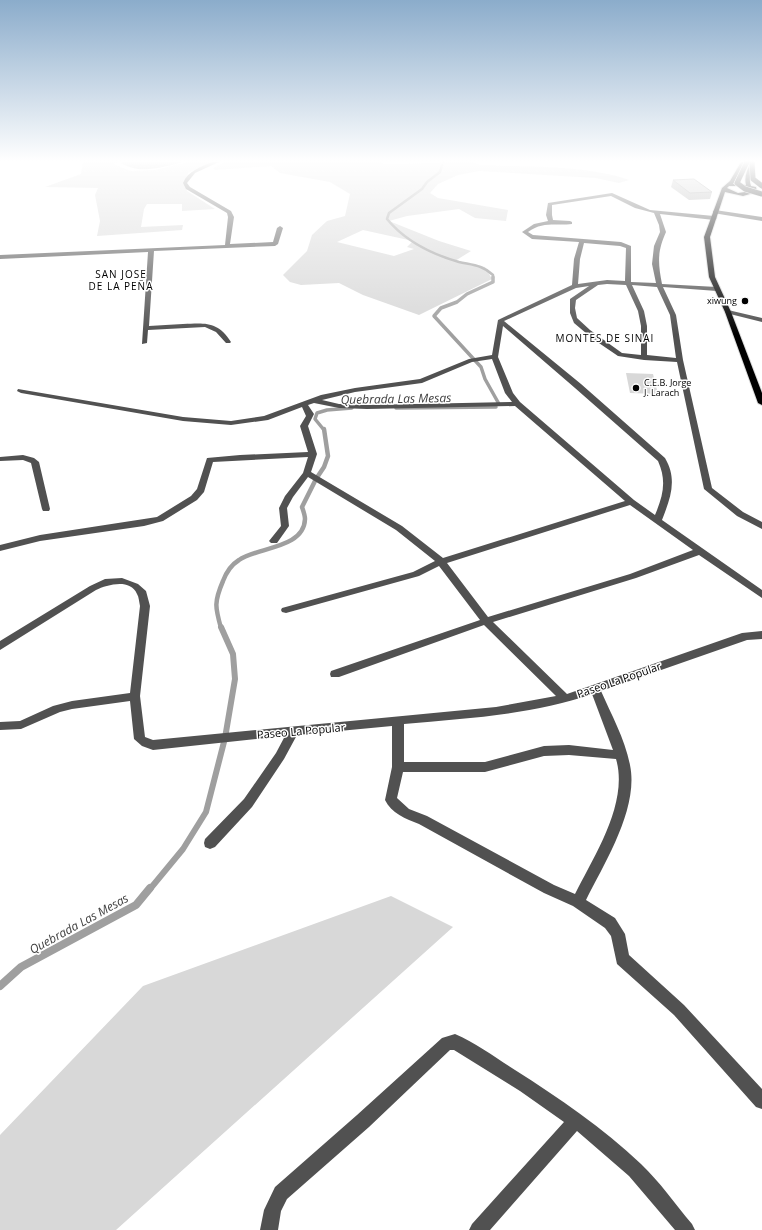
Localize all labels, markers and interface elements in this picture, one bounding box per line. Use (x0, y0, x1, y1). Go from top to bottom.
district label: SAN JOSE DE LA PEÑA (89, 267, 153, 293)
place label: xiwung (707, 294, 737, 307)
marker: xiwung (740, 296, 750, 306)
district label: MONTES DE SINAI (556, 331, 654, 345)
place label: C.E.B. Jorge J. Larach (643, 376, 691, 399)
marker: C.E.B. Jorge J. Larach (631, 383, 641, 393)
water label: Quebrada Las Mesas (340, 389, 452, 408)
street label: Paseo La Popular (575, 658, 664, 701)
street label: Paseo La Popular (256, 719, 346, 742)
water label: Quebrada Las Mesas (26, 889, 131, 958)

